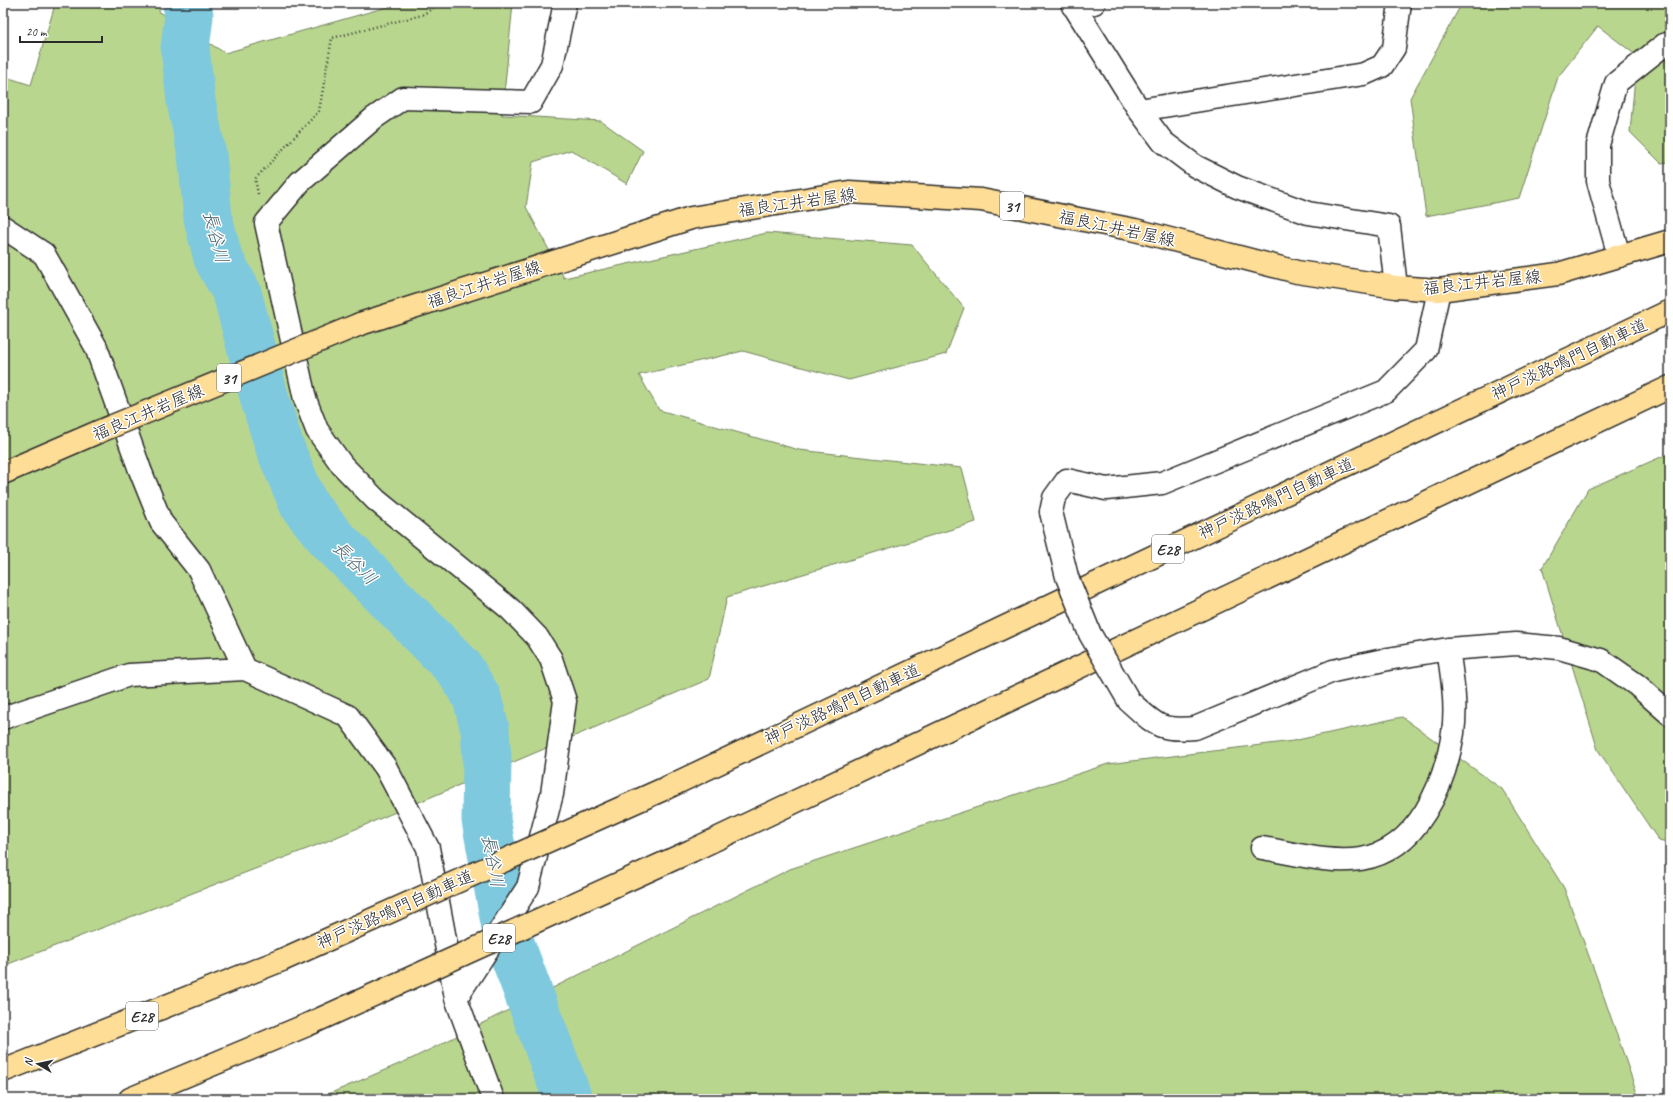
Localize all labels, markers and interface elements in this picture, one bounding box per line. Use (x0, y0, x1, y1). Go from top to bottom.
scale bar (20, 18, 102, 44)
text: 20 m (26, 24, 48, 40)
street label: 福良江井岩屋線 (737, 184, 857, 221)
road number: 31 (1000, 192, 1024, 220)
street label: 福良江井岩屋線 (1057, 206, 1177, 251)
water label: 長谷川 (198, 208, 234, 266)
street label: 福良江井岩屋線 (424, 256, 544, 313)
street label: 福良江井岩屋線 (1422, 266, 1542, 299)
street label: 神戸淡路鳴門自動車道 (1488, 314, 1651, 405)
road number: 31 (217, 364, 241, 392)
street label: 福良江井岩屋線 (89, 380, 207, 445)
street label: 神戸淡路鳴門自動車道 (1195, 453, 1358, 544)
road number: E28 (1152, 535, 1184, 563)
water label: 長谷川 (328, 536, 382, 590)
street label: 神戸淡路鳴門自動車道 (761, 659, 924, 750)
water label: 長谷川 (477, 832, 509, 890)
street label: 神戸淡路鳴門自動車道 (313, 865, 477, 954)
road number: E28 (483, 924, 515, 952)
road number: E28 (126, 1002, 158, 1030)
north arrow (18, 1044, 58, 1084)
text: N (21, 1056, 36, 1067)

